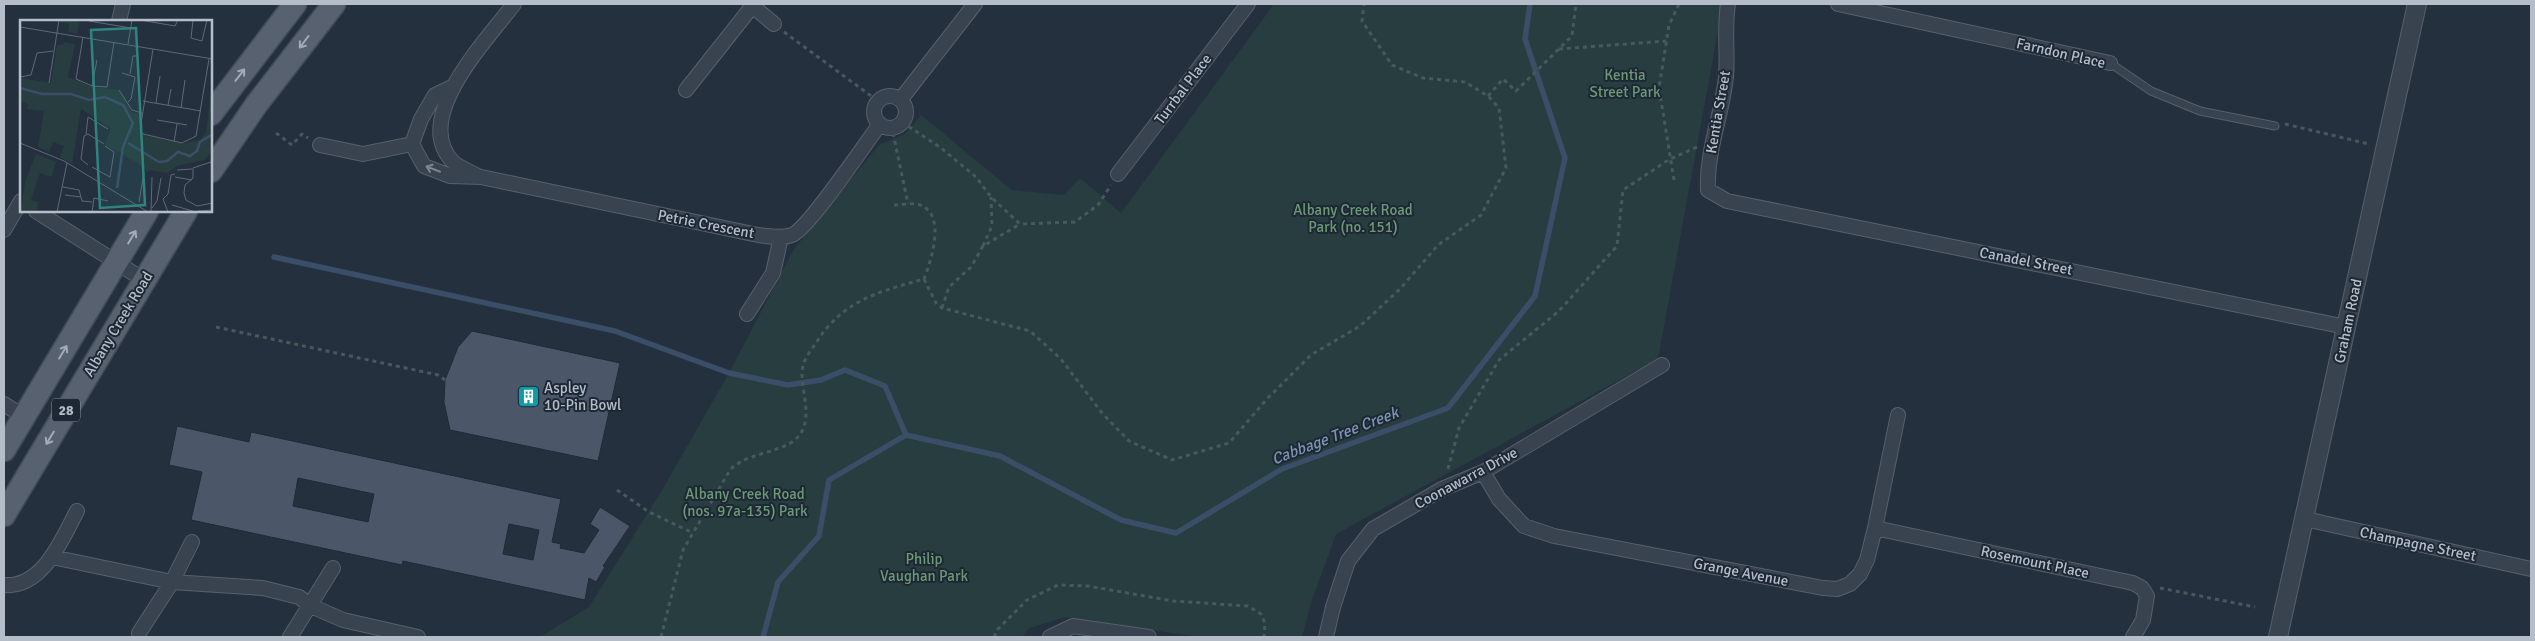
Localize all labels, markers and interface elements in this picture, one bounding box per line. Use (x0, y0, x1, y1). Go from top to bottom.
inset map (20, 20, 212, 212)
street label: Farndon Place (2015, 34, 2107, 72)
one-way arrow (299, 36, 310, 49)
street label: Turrbal Place (1151, 50, 1215, 128)
park label: Kentia Street Park (1589, 66, 1661, 101)
one-way arrow (235, 68, 245, 82)
street label: Kentia Street (1702, 69, 1734, 155)
one-way arrow (426, 164, 441, 173)
park label: Albany Creek Road Park (no. 151) (1293, 201, 1413, 236)
street label: Petrie Crescent (656, 206, 756, 242)
one-way arrow (127, 230, 137, 244)
street label: Canadel Street (1978, 243, 2074, 279)
street label: Albany Creek Road (80, 268, 156, 380)
street label: Graham Road (2330, 277, 2366, 365)
one-way arrow (59, 345, 69, 359)
place label: Aspley 10-Pin Bowl (544, 379, 621, 414)
building icon: Aspley 10-Pin Bowl (516, 385, 540, 409)
road number: 28 (52, 398, 80, 422)
water label: Cabbage Tree Creek (1269, 402, 1403, 469)
one-way arrow (44, 430, 54, 444)
street label: Coonawarra Drive (1412, 443, 1520, 513)
park label: Albany Creek Road (nos. 97a-135) Park (682, 485, 808, 520)
street label: Champagne Street (2358, 523, 2478, 565)
street label: Rosemount Place (1979, 542, 2091, 582)
park label: Philip Vaughan Park (880, 550, 968, 585)
street label: Grange Avenue (1692, 554, 1790, 590)

